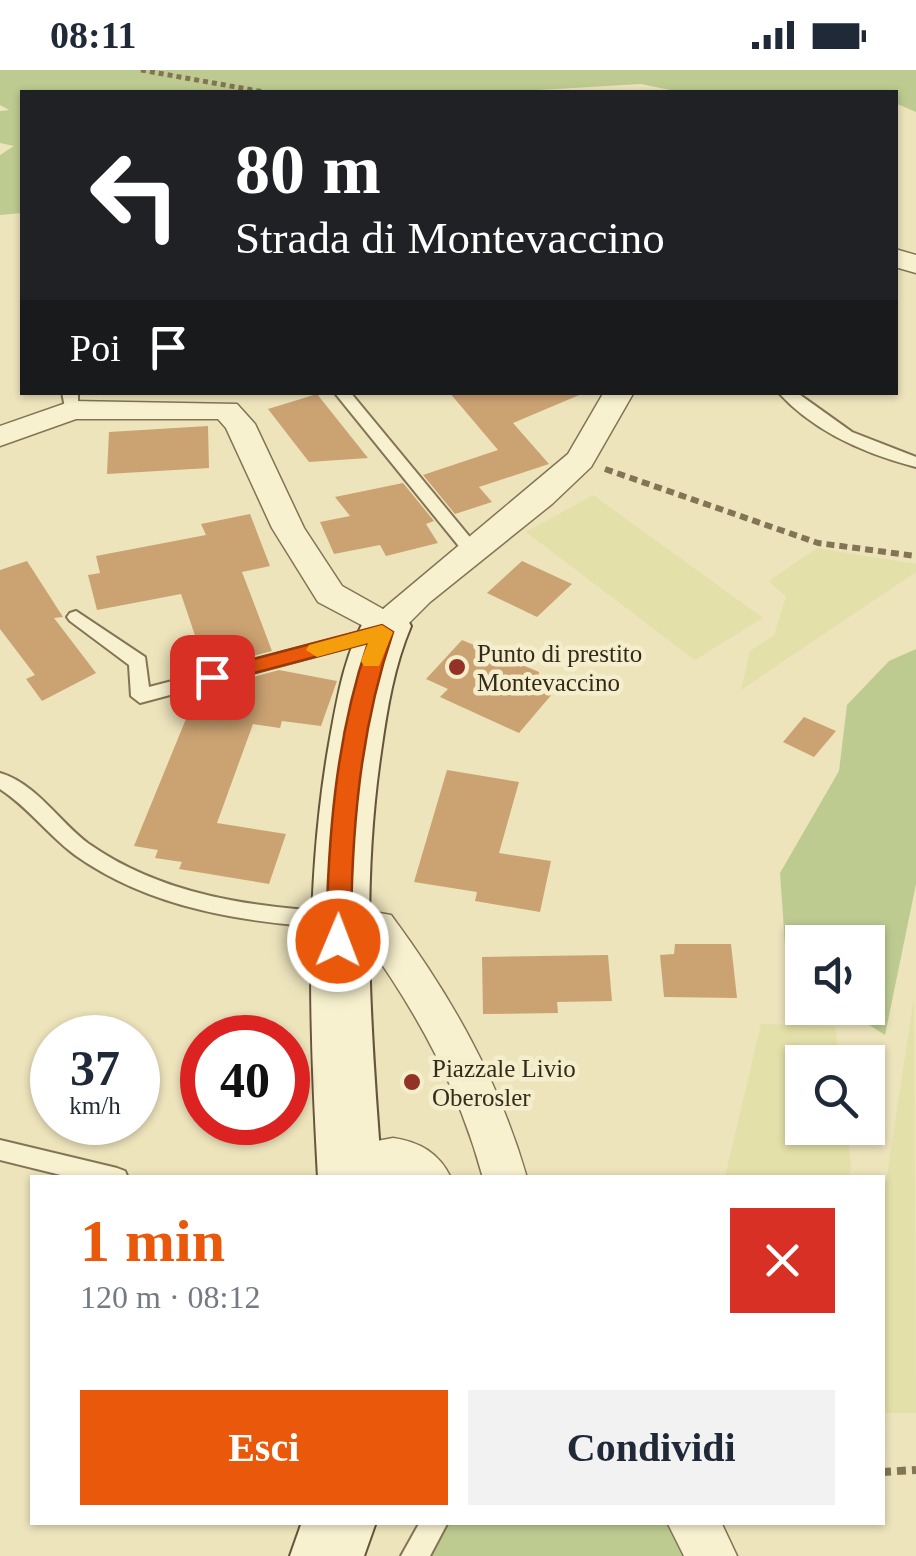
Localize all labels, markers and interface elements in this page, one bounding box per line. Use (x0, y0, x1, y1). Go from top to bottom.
text: 08:11 (50, 14, 137, 56)
icon: left (70, 130, 200, 260)
text: 80 m (235, 131, 381, 208)
text: Strada di Montevaccino (235, 213, 665, 263)
icon: arrive (141, 320, 196, 375)
text: Poi (70, 327, 121, 369)
pin (170, 635, 255, 720)
place label: Punto di prestito Montevaccino (477, 640, 642, 696)
icon: arrive (185, 650, 240, 705)
marker: Punto di prestito Montevaccino (446, 656, 468, 678)
position arrow (286, 889, 390, 993)
map controls (785, 925, 885, 1145)
button: sound (785, 925, 885, 1025)
speed limit sign: 40 (180, 1015, 310, 1145)
text: 37 (70, 1040, 120, 1096)
button: search (785, 1045, 885, 1145)
place label: Piazzale Livio Oberosler (432, 1055, 576, 1111)
marker: Piazzale Livio Oberosler (401, 1071, 423, 1093)
text: km/h (69, 1092, 121, 1119)
text: 1 min (80, 1208, 225, 1274)
button: close (730, 1208, 835, 1313)
text: 120 m · 08:12 (80, 1279, 260, 1315)
button: Esci (80, 1390, 448, 1505)
button: Condividi (468, 1390, 835, 1505)

